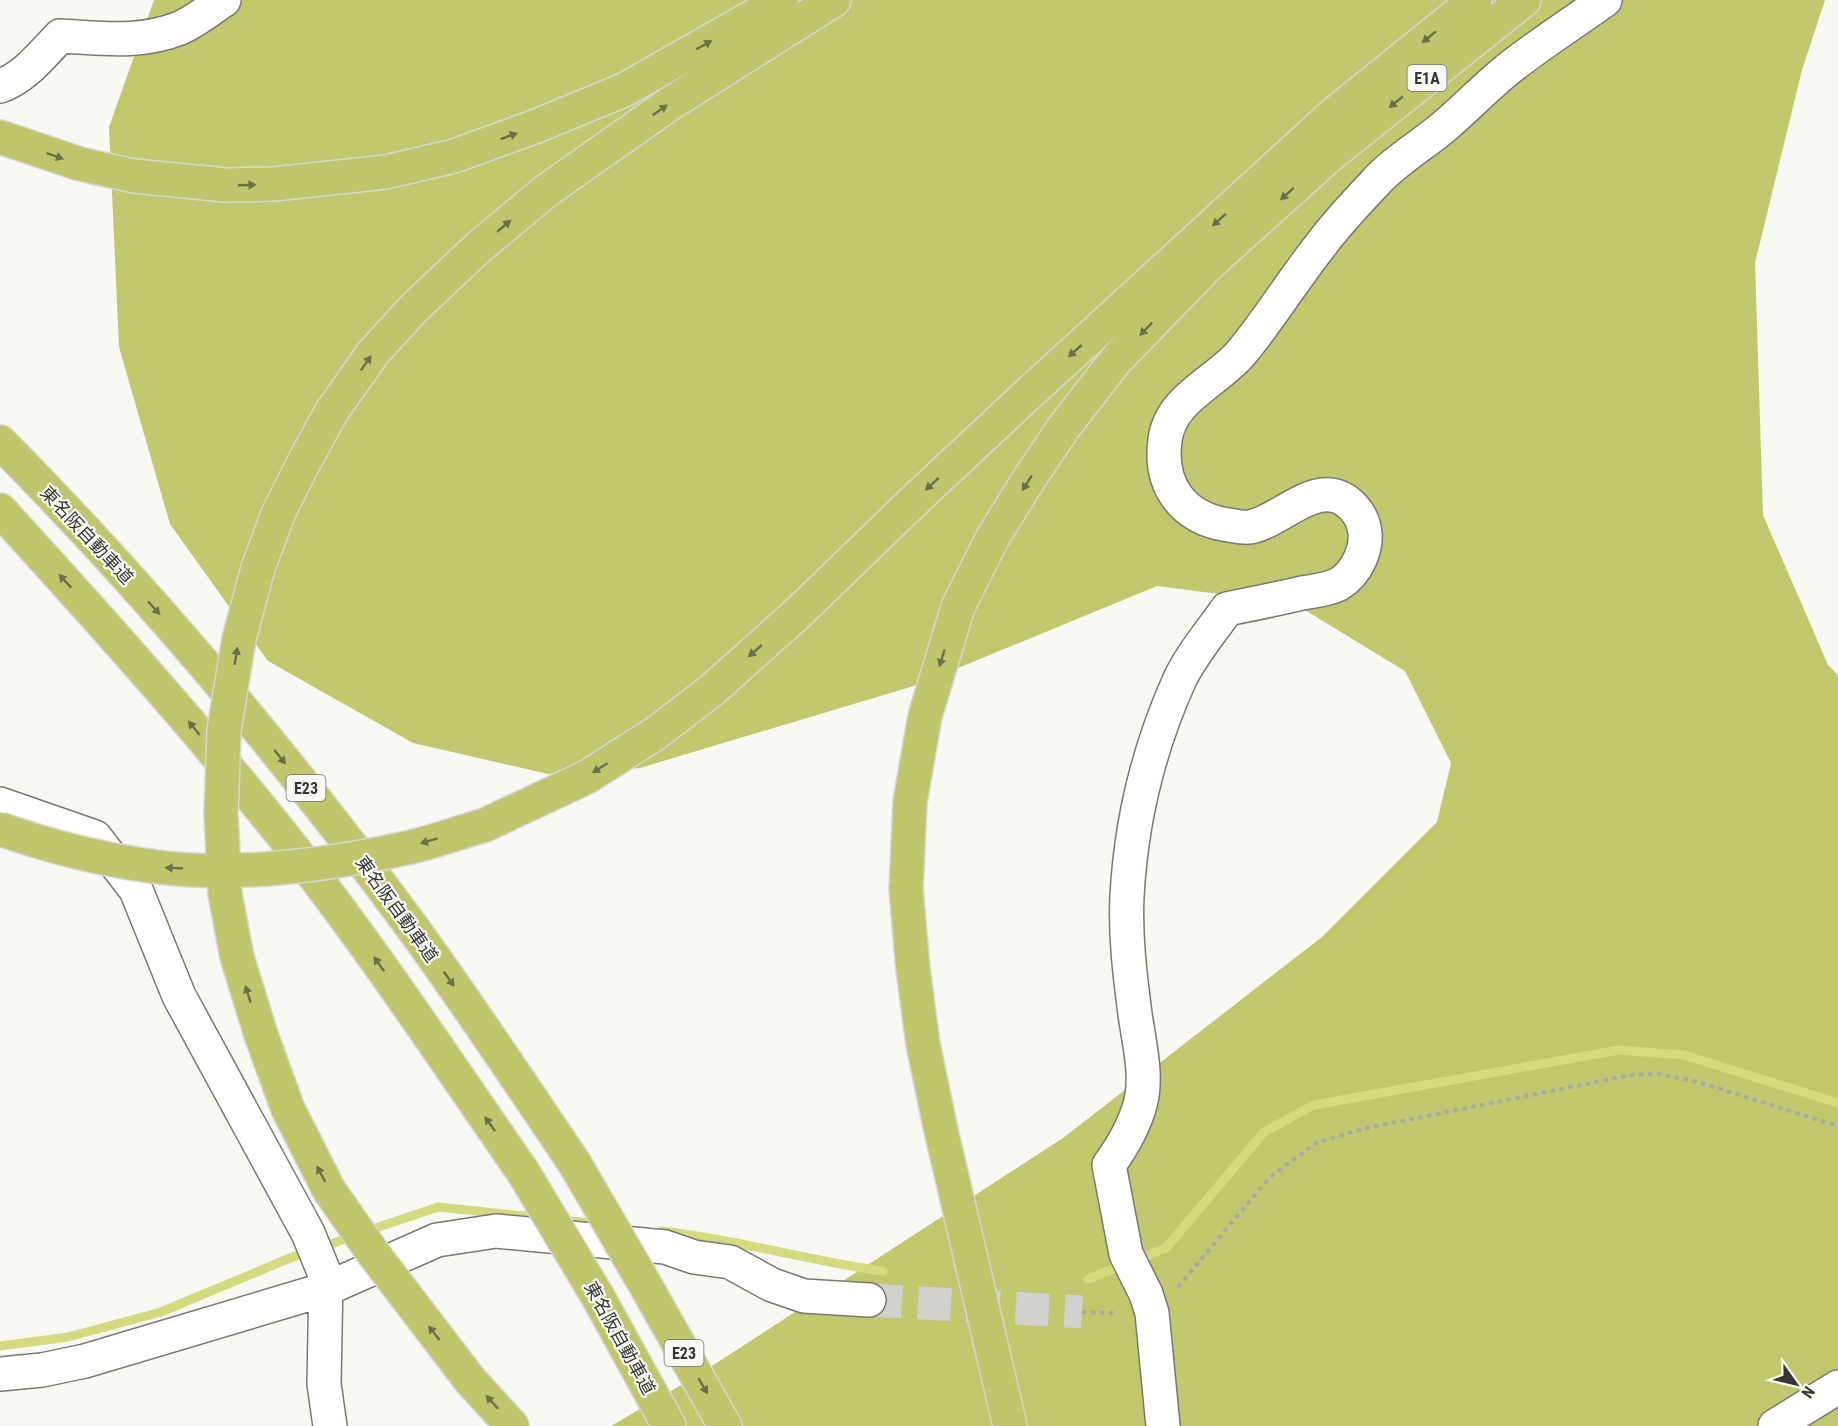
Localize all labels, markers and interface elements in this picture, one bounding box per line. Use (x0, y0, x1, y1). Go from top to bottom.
one-way arrow (1422, 30, 1437, 42)
one-way arrow (696, 40, 713, 50)
road number: E1A (1408, 65, 1446, 91)
one-way arrow (1388, 96, 1404, 109)
one-way arrow (652, 104, 668, 116)
one-way arrow (500, 130, 518, 140)
one-way arrow (46, 152, 64, 161)
one-way arrow (238, 180, 257, 189)
one-way arrow (1280, 187, 1295, 200)
one-way arrow (1212, 213, 1227, 226)
one-way arrow (496, 220, 512, 233)
one-way arrow (1139, 322, 1153, 337)
one-way arrow (1068, 344, 1083, 357)
one-way arrow (360, 356, 372, 372)
one-way arrow (1021, 475, 1032, 491)
one-way arrow (925, 477, 940, 490)
street label: 東名阪自動車道 (36, 482, 138, 588)
one-way arrow (59, 574, 73, 588)
one-way arrow (147, 601, 161, 616)
one-way arrow (748, 644, 763, 657)
one-way arrow (232, 646, 241, 665)
one-way arrow (937, 649, 946, 667)
one-way arrow (188, 721, 201, 736)
one-way arrow (274, 749, 287, 765)
one-way arrow (592, 763, 608, 774)
road number: E23 (286, 775, 326, 801)
one-way arrow (420, 837, 438, 847)
street label: 東名阪自動車道 (351, 852, 443, 966)
one-way arrow (164, 863, 183, 872)
one-way arrow (374, 956, 385, 972)
one-way arrow (443, 971, 455, 987)
one-way arrow (243, 985, 252, 1003)
one-way arrow (484, 1117, 496, 1133)
one-way arrow (317, 1166, 326, 1183)
street label: 東名阪自動車道 (580, 1278, 660, 1398)
one-way arrow (428, 1326, 440, 1342)
road number: E23 (664, 1340, 704, 1366)
north arrow (1766, 1354, 1826, 1414)
one-way arrow (698, 1378, 708, 1395)
text: N (1797, 1383, 1819, 1401)
one-way arrow (485, 1395, 499, 1410)

